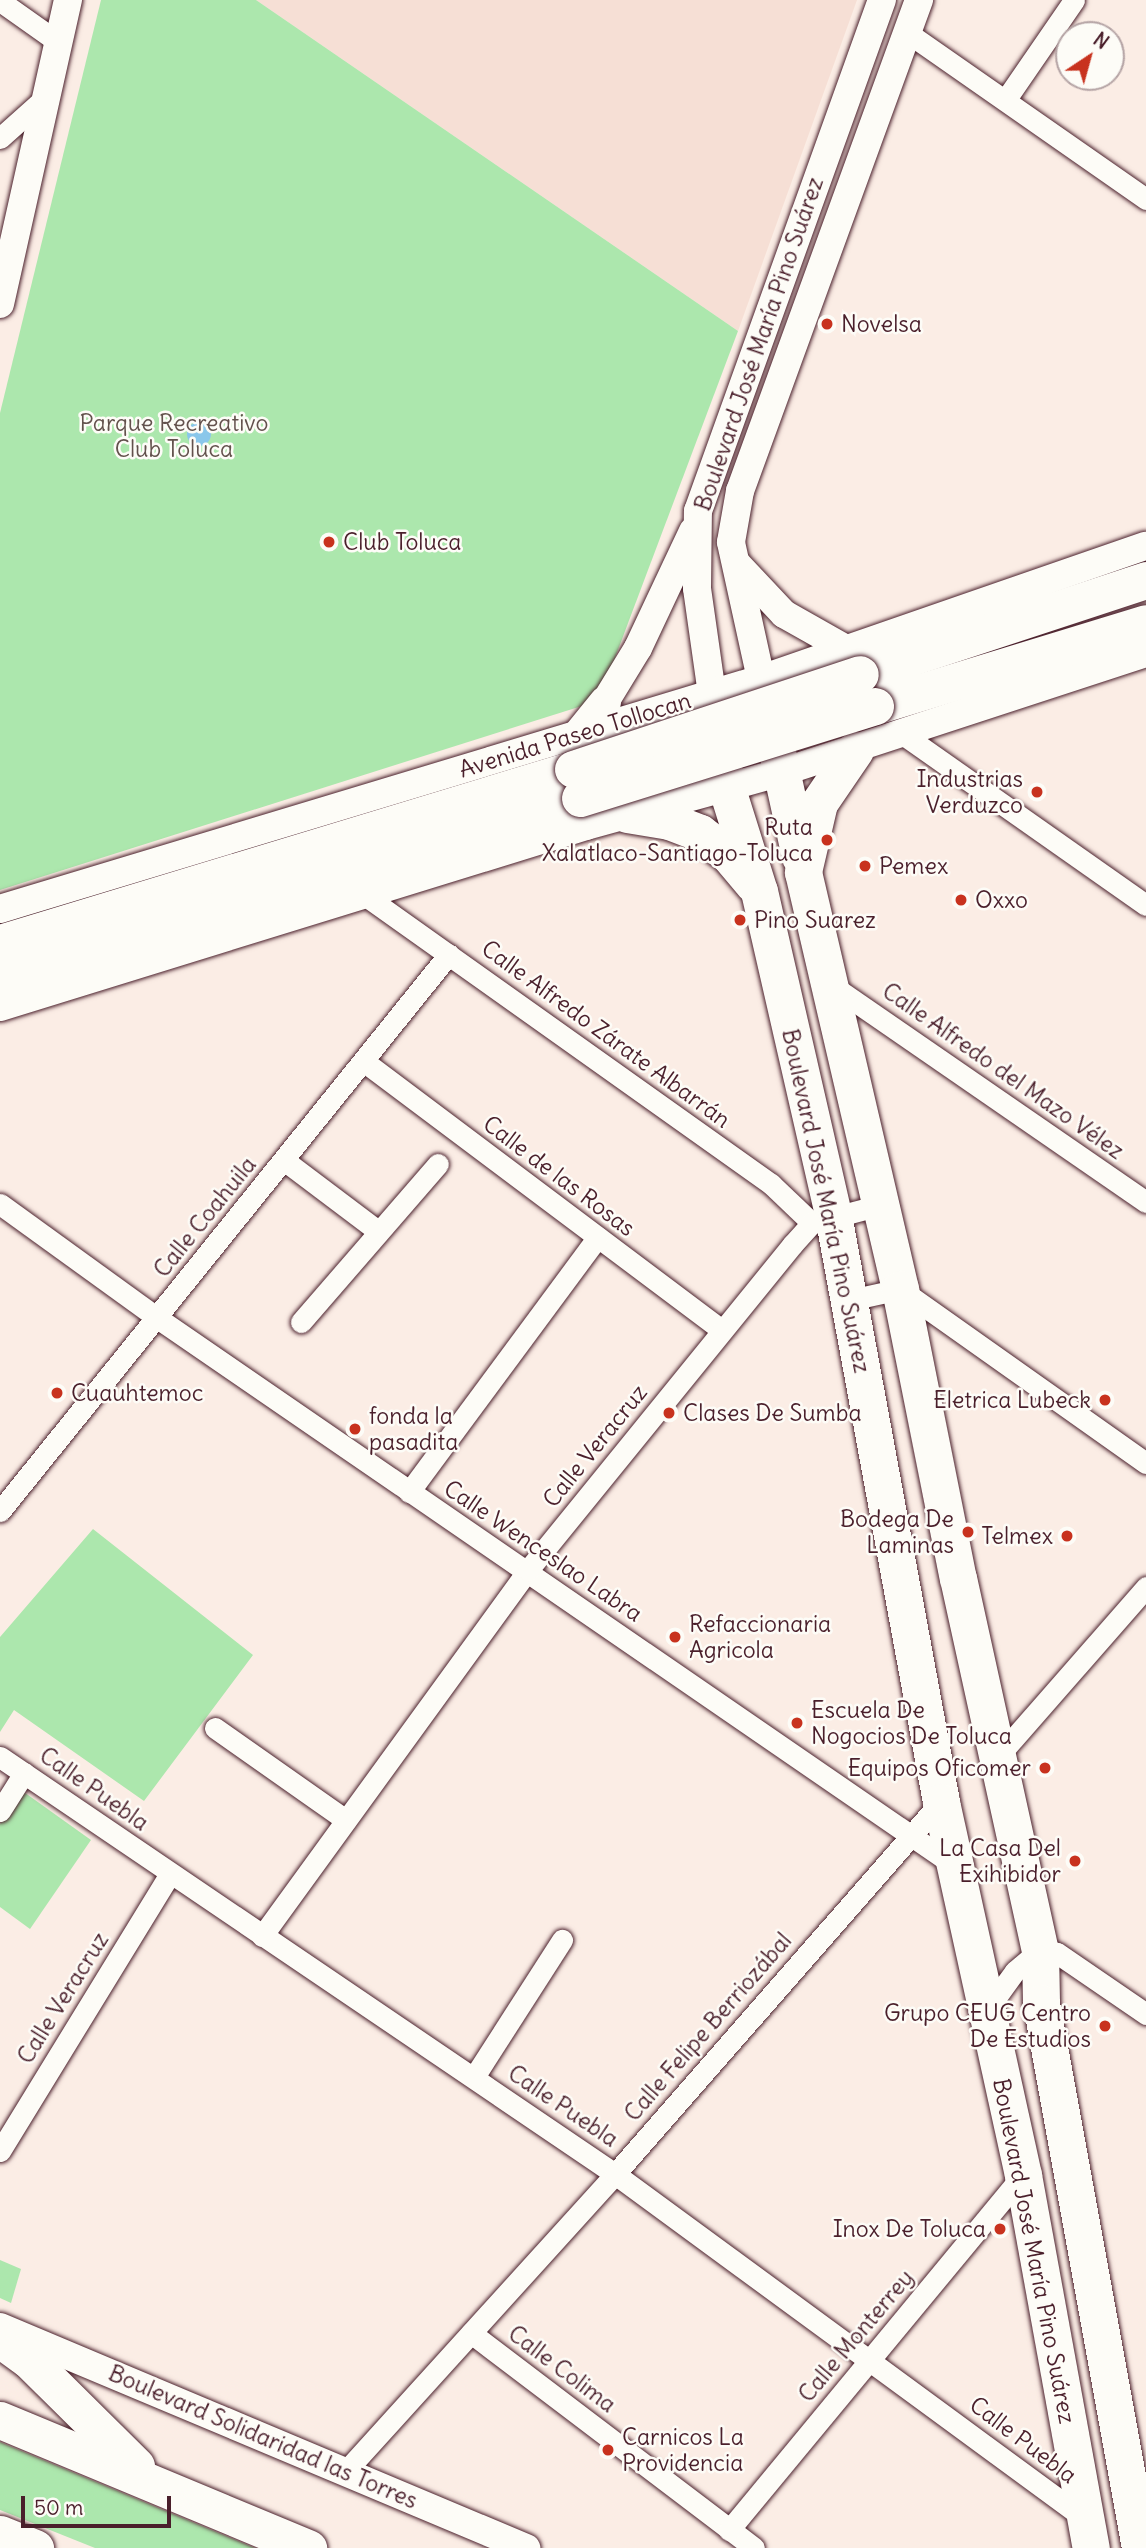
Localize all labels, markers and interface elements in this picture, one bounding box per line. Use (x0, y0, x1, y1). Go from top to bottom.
north arrow (1055, 21, 1125, 91)
text: N (1089, 27, 1114, 54)
street label: Boulevard José María Pino Suárez (689, 174, 829, 514)
place label: Novelsa (841, 310, 922, 338)
marker: Novelsa (819, 316, 835, 332)
park label: Parque Recreativo Club Toluca (80, 409, 268, 463)
place label: Club Toluca (343, 528, 461, 556)
marker: Club Toluca (321, 534, 337, 550)
street label: Avenida Paseo Tollocan (456, 687, 694, 783)
place label: Industrias Verduzco (917, 765, 1023, 819)
marker: Industrias Verduzco (1029, 784, 1045, 800)
place label: Ruta Xalatlaco-Santiago-Toluca (542, 813, 813, 867)
marker: Ruta Xalatlaco-Santiago-Toluca (819, 832, 835, 848)
place label: Pemex (879, 852, 948, 880)
marker: Pemex (857, 858, 873, 874)
place label: Oxxo (975, 886, 1028, 914)
marker: Oxxo (953, 892, 969, 908)
place label: Pino Suarez (754, 906, 876, 934)
marker: Pino Suarez (732, 912, 748, 928)
street label: Calle Alfredo Zárate Albarrán (476, 934, 736, 1134)
street label: Calle Alfredo del Mazo Vélez (877, 977, 1129, 1165)
street label: Boulevard José María Pino Suárez (776, 1026, 876, 1376)
street label: Calle de las Rosas (478, 1110, 640, 1242)
street label: Calle Coahuila (148, 1151, 262, 1283)
place label: Cuauhtemoc (71, 1379, 203, 1407)
street label: Calle Veracruz (537, 1379, 653, 1513)
marker: Cuauhtemoc (49, 1385, 65, 1401)
place label: Eletrica Lubeck (933, 1386, 1091, 1414)
marker: Eletrica Lubeck (1097, 1392, 1113, 1408)
place label: Clases De Sumba (683, 1399, 862, 1427)
place label: fonda la pasadita (369, 1402, 458, 1456)
marker: Clases De Sumba (661, 1405, 677, 1421)
marker: fonda la pasadita (347, 1421, 363, 1437)
street label: Calle Wenceslao Labra (439, 1474, 647, 1628)
place label: Bodega De Laminas (840, 1505, 954, 1559)
place label: Telmex (981, 1522, 1053, 1550)
marker: Bodega De Laminas (960, 1524, 976, 1540)
marker: Telmex (1059, 1528, 1075, 1544)
place label: Refaccionaria Agricola (689, 1610, 831, 1664)
marker: Refaccionaria Agricola (667, 1629, 683, 1645)
place label: Escuela De Nogocios De Toluca (811, 1696, 1012, 1750)
marker: Escuela De Nogocios De Toluca (789, 1715, 805, 1731)
street label: Calle Puebla (34, 1741, 154, 1837)
place label: Equipos Oficomer (848, 1754, 1031, 1782)
marker: Equipos Oficomer (1037, 1760, 1053, 1776)
place label: La Casa Del Exihibidor (939, 1834, 1061, 1888)
marker: La Casa Del Exihibidor (1067, 1853, 1083, 1869)
street label: Calle Veracruz (12, 1927, 114, 2069)
street label: Calle Felipe Berriozábal (619, 1927, 797, 2127)
place label: Grupo CEUG Centro De Estudios (884, 1999, 1091, 2053)
marker: Grupo CEUG Centro De Estudios (1097, 2018, 1113, 2034)
street label: Calle Puebla (503, 2059, 623, 2153)
street label: Boulevard José María Pino Suárez (987, 2076, 1081, 2426)
place label: Inox De Toluca (833, 2215, 986, 2243)
marker: Inox De Toluca (992, 2221, 1008, 2237)
street label: Calle Monterrey (793, 2264, 919, 2408)
street label: Calle Colima (503, 2320, 621, 2418)
street label: Boulevard Solidaridad las Torres (104, 2359, 422, 2515)
street label: Calle Puebla (964, 2391, 1082, 2489)
place label: Carnicos La Providencia (622, 2423, 744, 2477)
marker: Carnicos La Providencia (600, 2442, 616, 2458)
scale bar (24, 2482, 175, 2526)
text: 50 m (34, 2494, 83, 2521)

